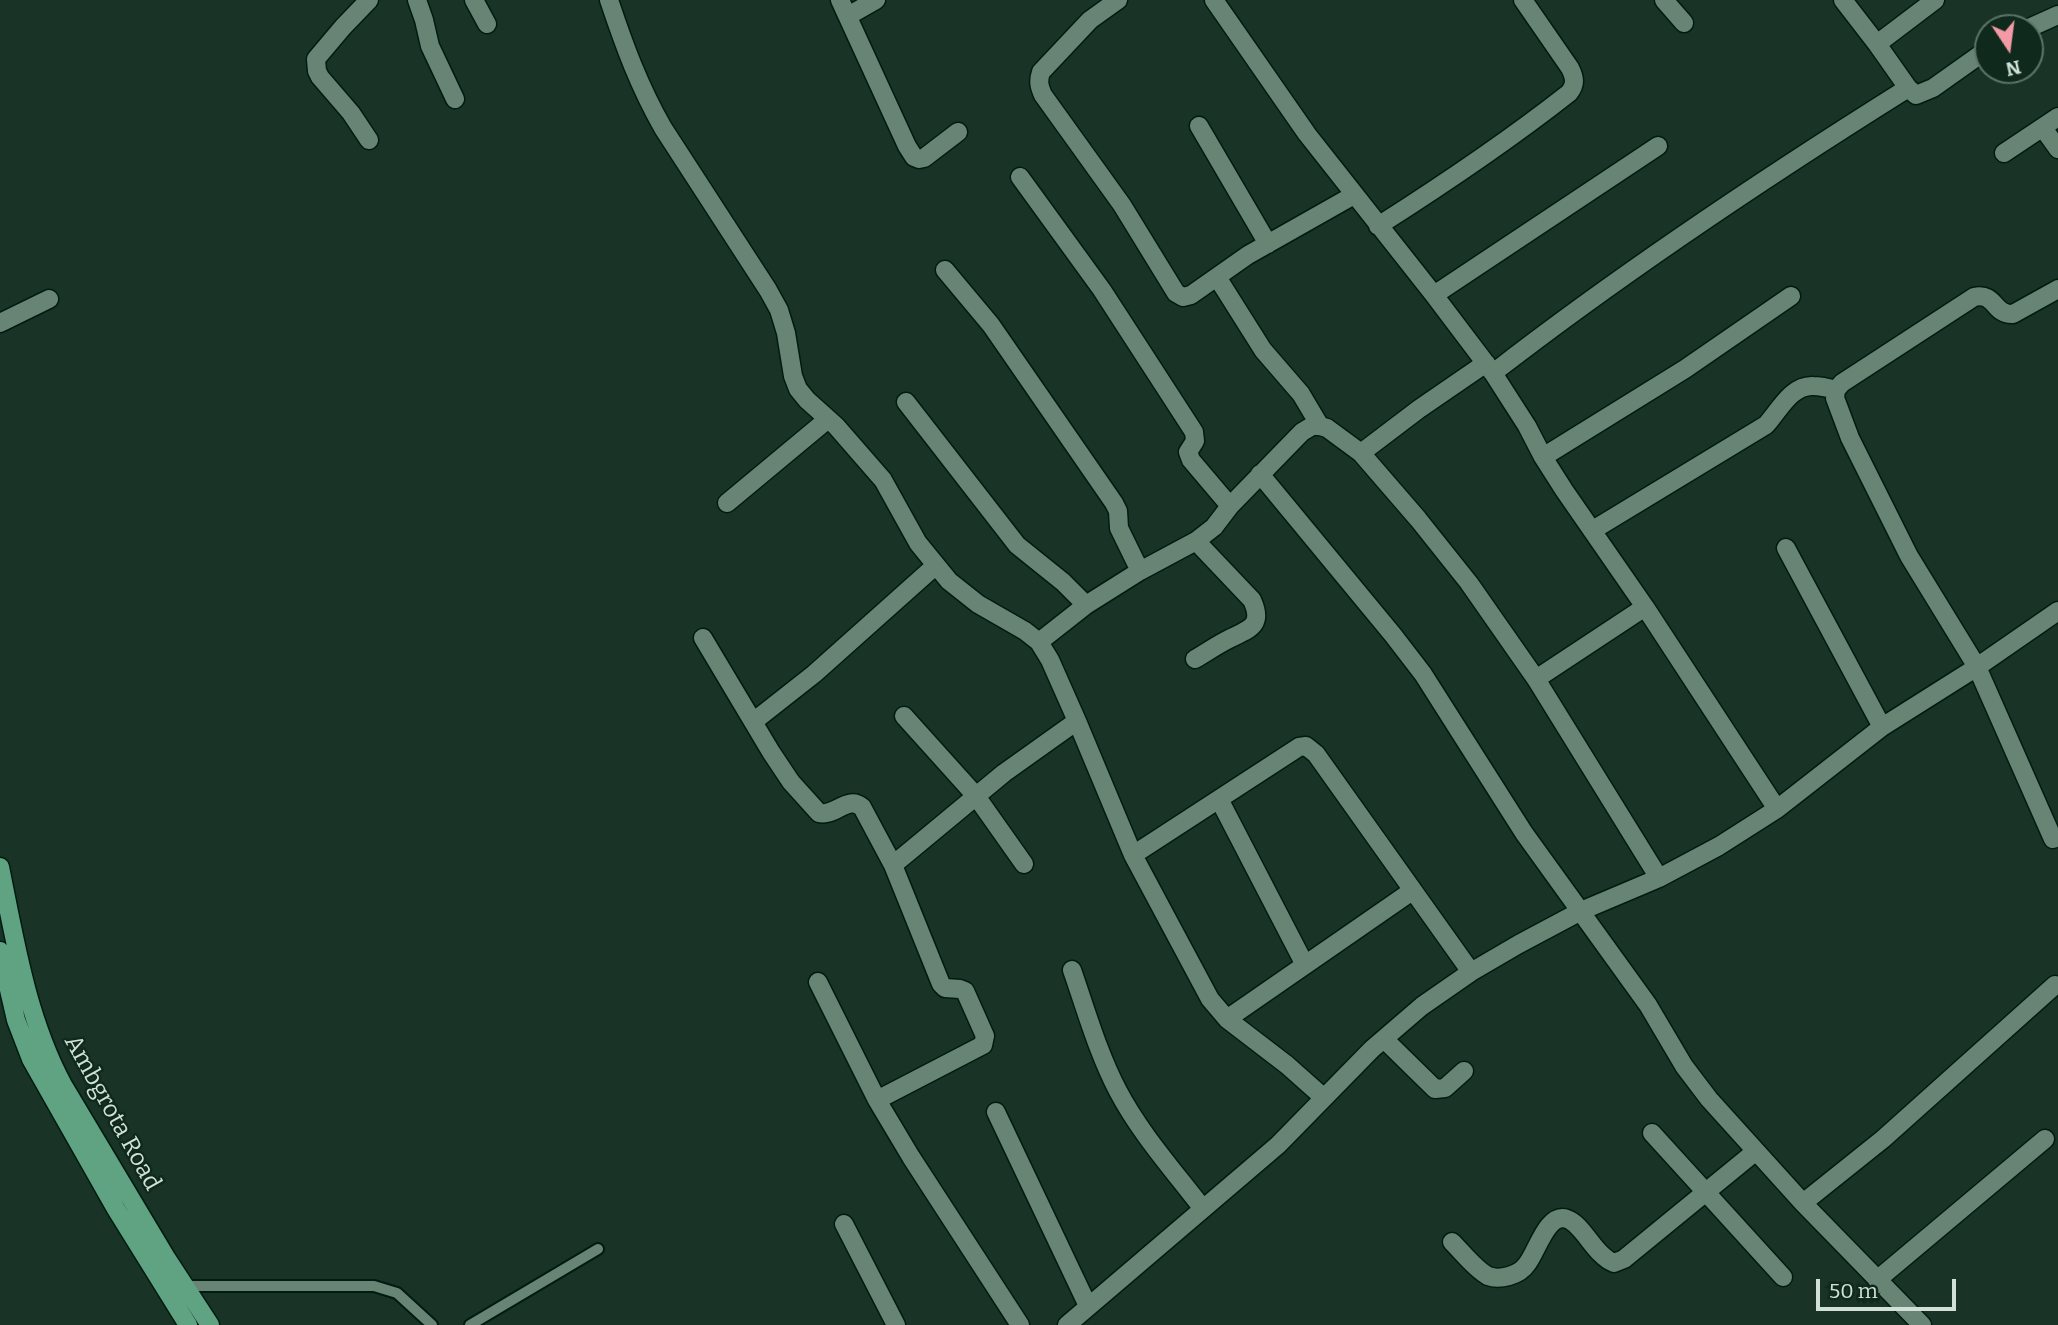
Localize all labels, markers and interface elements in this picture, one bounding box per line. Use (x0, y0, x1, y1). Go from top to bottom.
north arrow (1974, 14, 2044, 84)
text: N (2004, 55, 2023, 81)
street label: Ambgrota Road (57, 1030, 167, 1196)
scale bar (1820, 1266, 1960, 1310)
text: 50 m (1829, 1278, 1878, 1304)

